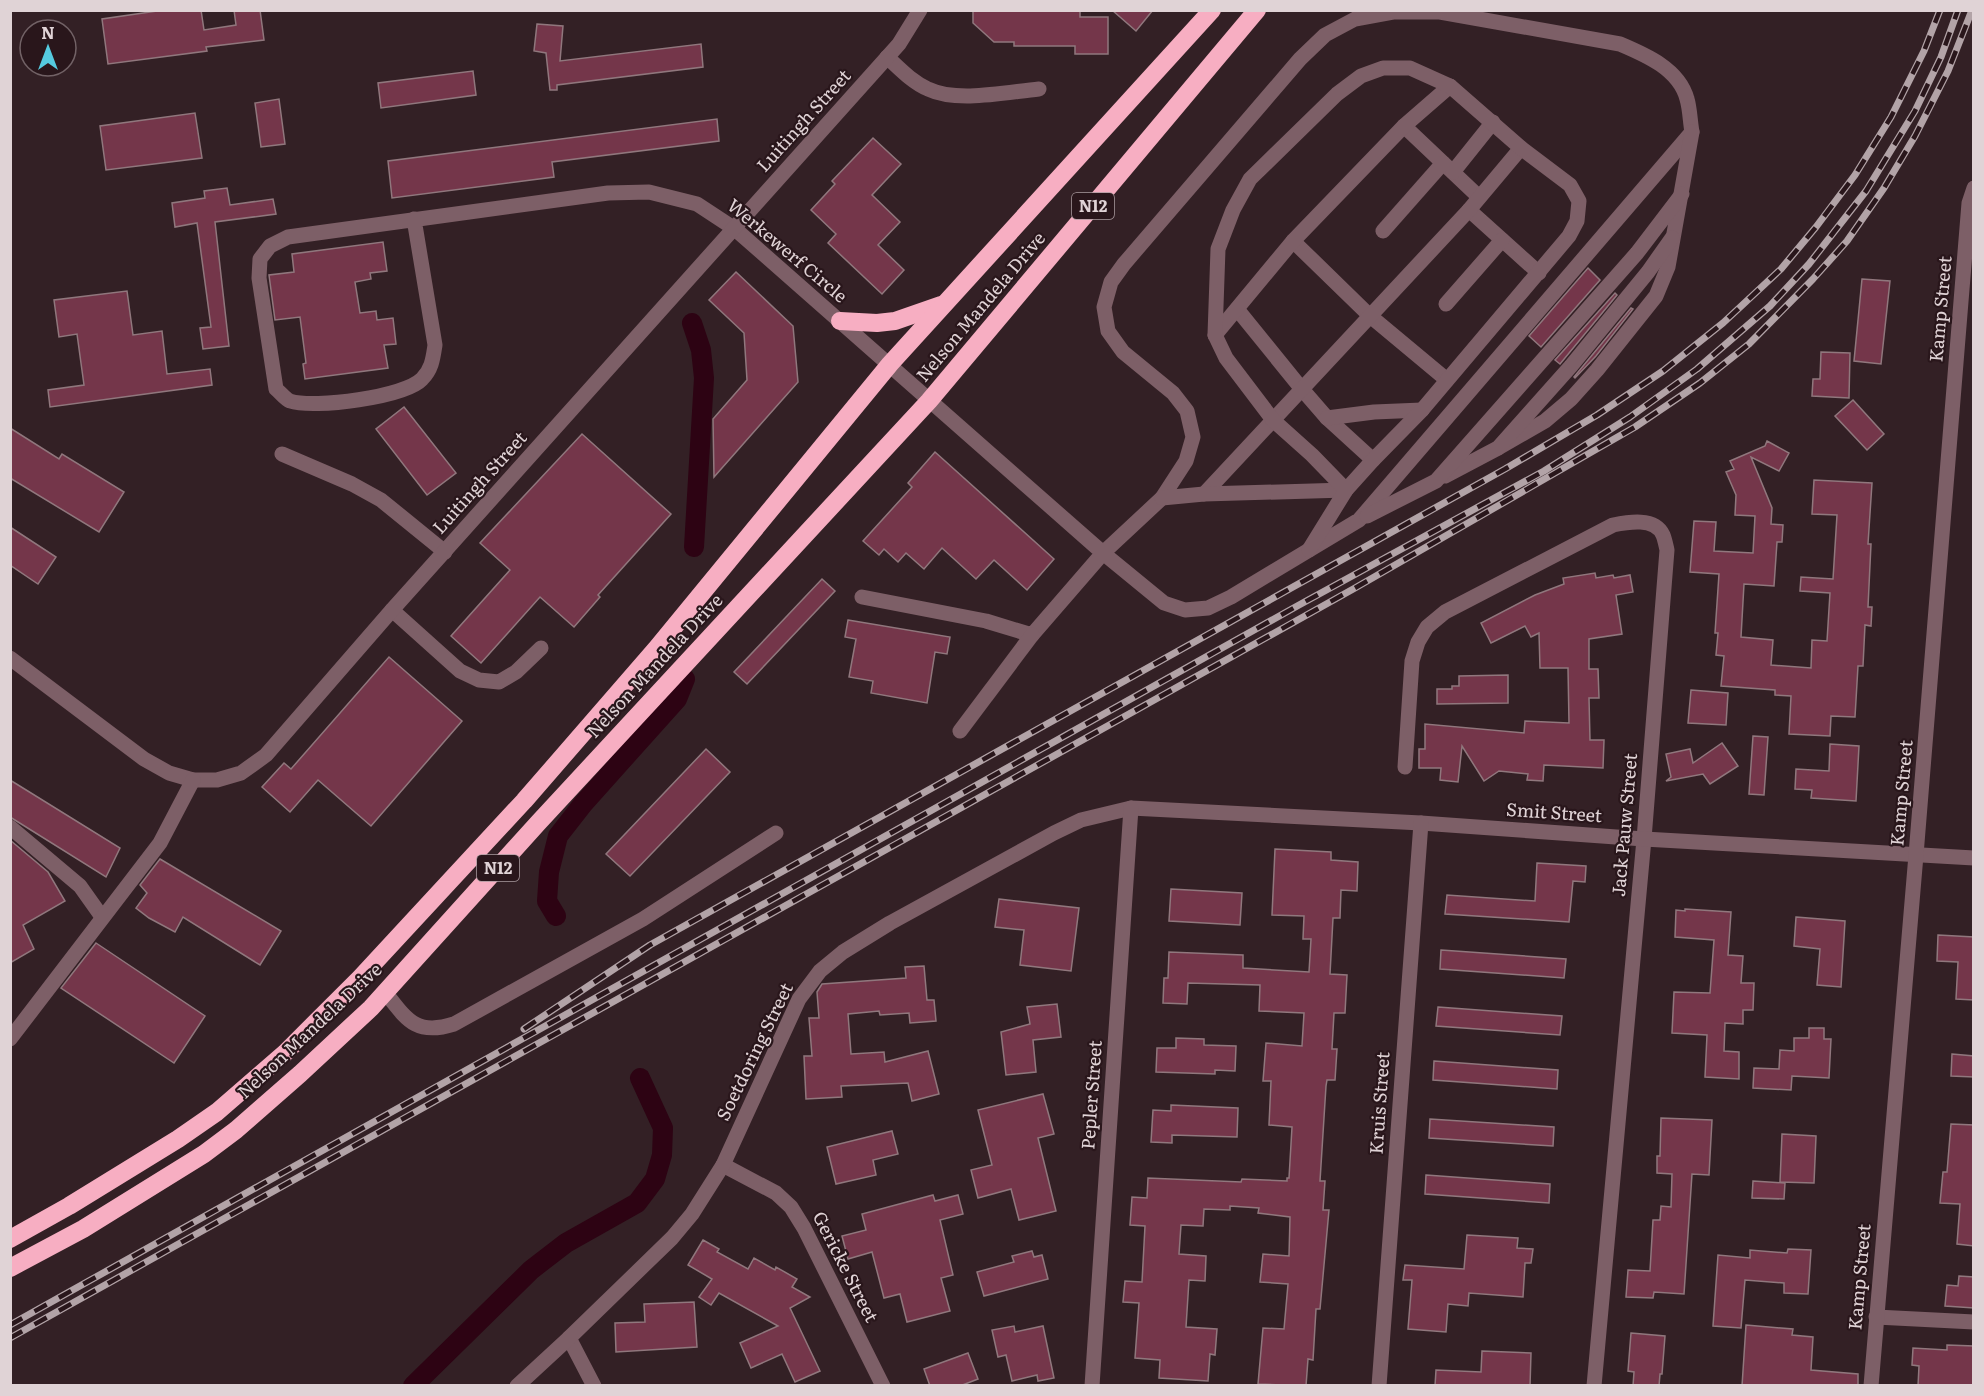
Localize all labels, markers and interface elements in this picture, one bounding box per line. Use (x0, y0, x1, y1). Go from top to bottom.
north arrow (18, 18, 78, 78)
text: N (41, 20, 55, 44)
street label: Luitingh Street (749, 62, 857, 177)
street label: Werkewerf Circle (722, 191, 854, 308)
road number: N12 (1072, 193, 1114, 219)
street label: Nelson Mandela Drive (909, 225, 1051, 387)
street label: Kamp Street (1921, 254, 1958, 363)
street label: Luitingh Street (425, 424, 533, 539)
street label: Nelson Mandela Drive (580, 587, 728, 743)
street label: Kamp Street (1882, 738, 1919, 847)
street label: Jack Pauw Street (1604, 751, 1643, 898)
street label: Smit Street (1505, 795, 1604, 828)
road number: N12 (477, 855, 519, 881)
street label: Nelson Mandela Drive (231, 956, 387, 1104)
street label: Soetdoring Street (709, 977, 799, 1125)
street label: Pepler Street (1073, 1039, 1108, 1150)
street label: Kruis Street (1361, 1050, 1396, 1155)
street label: Gericke Street (807, 1206, 886, 1327)
street label: Kamp Street (1840, 1222, 1877, 1331)

